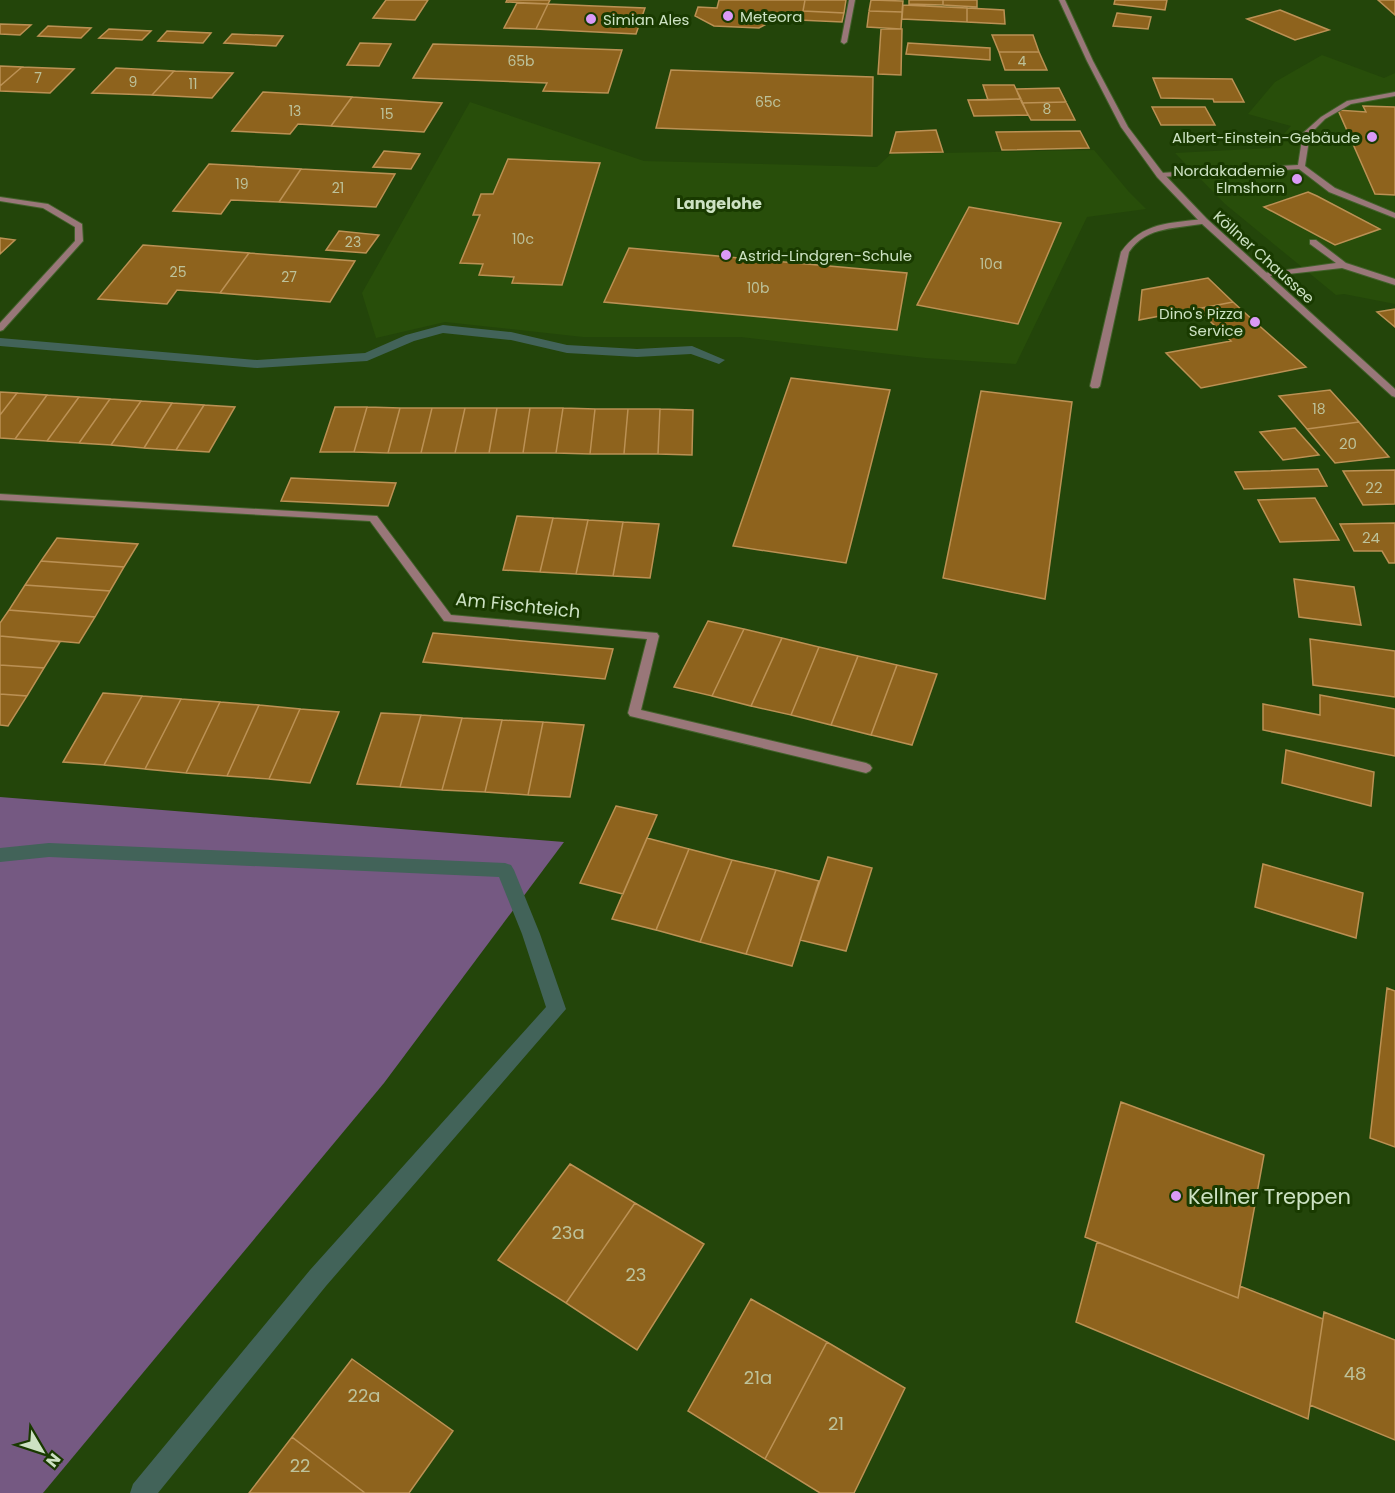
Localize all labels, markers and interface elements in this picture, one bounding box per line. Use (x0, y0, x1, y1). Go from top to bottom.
place label: Meteora (740, 6, 802, 27)
place label: Simian Ales (603, 9, 689, 30)
marker: Meteora (721, 9, 735, 23)
marker: Simian Ales (584, 12, 598, 26)
house number: 65b (507, 51, 535, 71)
house number: 4 (1018, 51, 1027, 71)
house number: 7 (34, 68, 42, 88)
house number: 9 (129, 72, 137, 92)
house number: 11 (189, 74, 197, 94)
house number: 65c (755, 92, 781, 112)
house number: 8 (1043, 99, 1052, 119)
house number: 13 (289, 101, 301, 121)
house number: 15 (380, 104, 394, 124)
place label: Albert-Einstein-Gebäude (1172, 127, 1360, 148)
marker: Albert-Einstein-Gebäude (1365, 130, 1379, 144)
place label: Nordakademie Elmshorn (1173, 160, 1285, 198)
marker: Nordakademie Elmshorn (1290, 172, 1304, 186)
house number: 19 (235, 174, 249, 194)
house number: 21 (332, 178, 344, 198)
district label: Langelohe (676, 192, 762, 215)
street label: Köllner Chaussee (1209, 206, 1319, 308)
house number: 10c (512, 229, 534, 249)
house number: 23 (345, 232, 361, 252)
place label: Astrid-Lindgren-Schule (738, 245, 912, 266)
marker: Astrid-Lindgren-Schule (719, 248, 733, 262)
house number: 10a (980, 254, 1002, 274)
house number: 25 (170, 262, 186, 282)
house number: 27 (281, 267, 297, 287)
house number: 10b (747, 278, 769, 298)
place label: Dino's Pizza Service (1159, 303, 1243, 341)
marker: Dino's Pizza Service (1248, 315, 1262, 329)
house number: 18 (1312, 399, 1326, 419)
house number: 20 (1339, 433, 1357, 454)
house number: 22 (1365, 477, 1383, 498)
house number: 24 (1362, 527, 1380, 548)
street label: Am Fischteich (454, 586, 582, 624)
place label: Kellner Treppen (1188, 1182, 1351, 1211)
marker: Kellner Treppen (1169, 1189, 1183, 1203)
house number: 23a (551, 1220, 585, 1245)
house number: 23 (626, 1262, 646, 1287)
house number: 48 (1344, 1361, 1366, 1386)
house number: 21a (744, 1365, 772, 1390)
house number: 22a (348, 1383, 380, 1408)
house number: 21 (828, 1411, 844, 1436)
north arrow (12, 1421, 72, 1481)
text: N (41, 1448, 66, 1472)
house number: 22 (290, 1453, 310, 1478)

